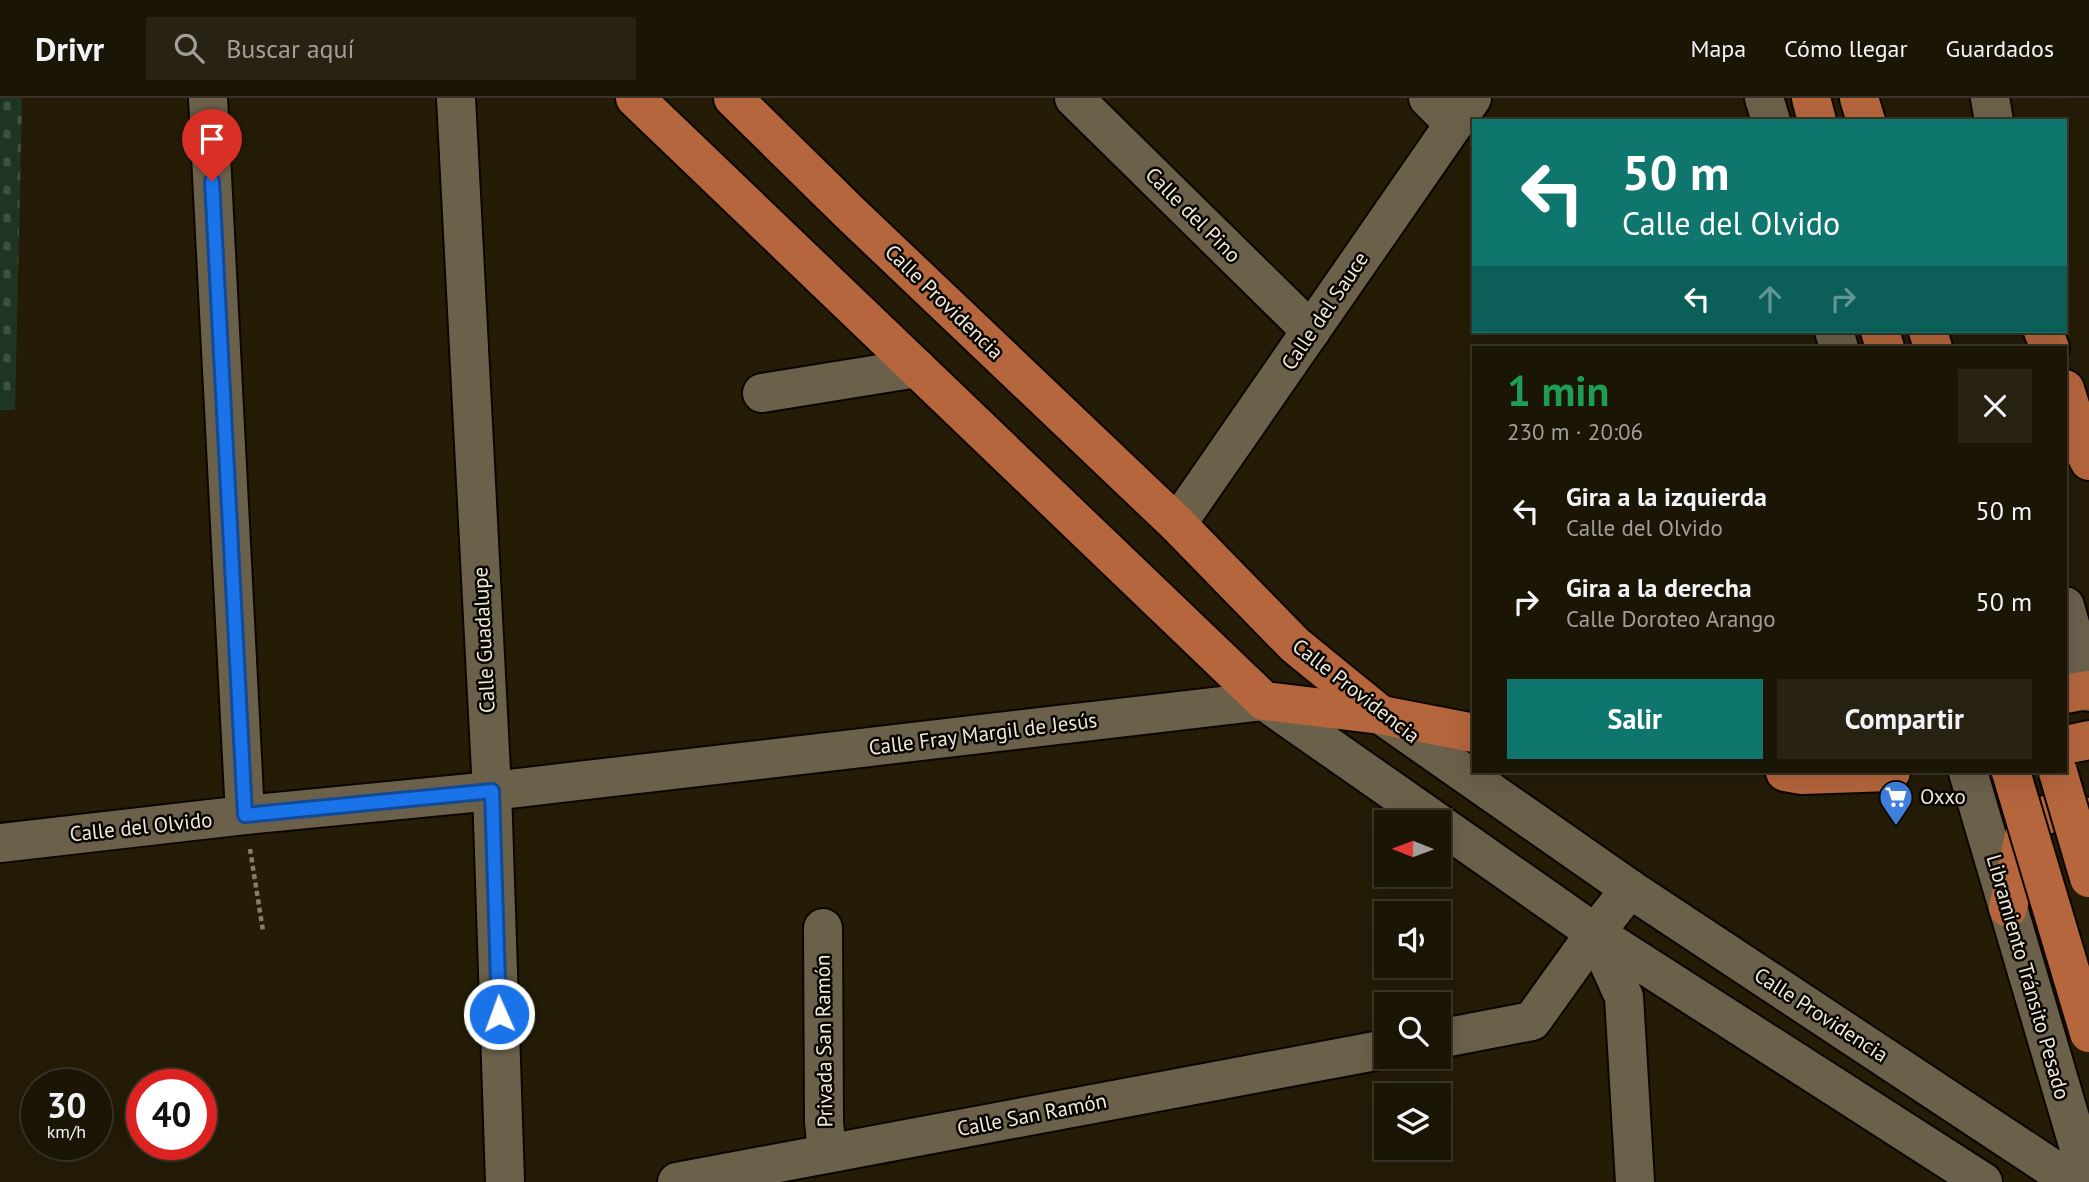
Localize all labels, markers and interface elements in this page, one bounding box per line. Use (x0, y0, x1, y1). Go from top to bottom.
search box (146, 17, 636, 80)
text: Drivr (35, 27, 104, 70)
icon: search (170, 29, 208, 67)
text: Buscar aquí (226, 32, 355, 65)
text: Mapa (1690, 33, 1746, 64)
text: Cómo llegar (1784, 33, 1908, 64)
text: Guardados (1946, 33, 2054, 64)
pin (182, 109, 242, 181)
icon: arrive (193, 120, 231, 158)
text: 50 m (1622, 140, 1729, 204)
icon: left (1507, 147, 1598, 238)
street label: Calle del Pino (1140, 161, 1247, 268)
text: Calle del Olvido (1622, 202, 1840, 244)
street label: Calle Providencia (879, 238, 1009, 365)
street label: Calle del Sauce (1275, 246, 1374, 375)
icon: left (1678, 280, 1716, 318)
icon: ahead (1751, 280, 1789, 318)
icon: right (1824, 280, 1862, 318)
text: 1 min (1507, 363, 1609, 418)
button: close (1958, 369, 2032, 443)
text: 230 m · 20:06 (1507, 417, 1643, 446)
text: Gira a la izquierda (1566, 480, 1767, 513)
icon: left (1507, 492, 1545, 530)
text: 50 m (1976, 494, 2032, 527)
text: Calle del Olvido (1566, 513, 1723, 542)
street label: Calle Guadalupe (466, 566, 501, 714)
text: Gira a la derecha (1566, 571, 1752, 604)
icon: right (1507, 583, 1545, 621)
text: 50 m (1976, 585, 2032, 618)
text: Calle Doroteo Arango (1566, 604, 1776, 633)
street label: Calle Providencia (1287, 632, 1425, 749)
button: Salir (1507, 679, 1763, 759)
button: Compartir (1777, 679, 2032, 759)
street label: Calle Fray Margil de Jesús (867, 706, 1099, 761)
supermarket icon: Oxxo (1877, 778, 1915, 827)
place label: Oxxo (1920, 783, 1966, 810)
street label: Calle del Olvido (68, 806, 214, 847)
north arrow (1374, 810, 1451, 887)
map controls (1374, 810, 1451, 1160)
street label: Libramiento Tránsito Pesado (1981, 851, 2076, 1102)
button: sound (1374, 901, 1451, 978)
street label: Privada San Ramón (808, 954, 839, 1128)
street label: Calle Providencia (1749, 961, 1893, 1068)
position arrow (462, 977, 536, 1051)
button: search (1374, 992, 1451, 1069)
speed limit sign: 40 (126, 1069, 217, 1160)
text: 30 (47, 1082, 86, 1128)
button: layers (1374, 1083, 1451, 1160)
street label: Calle San Ramón (955, 1087, 1109, 1142)
text: km/h (47, 1120, 86, 1143)

